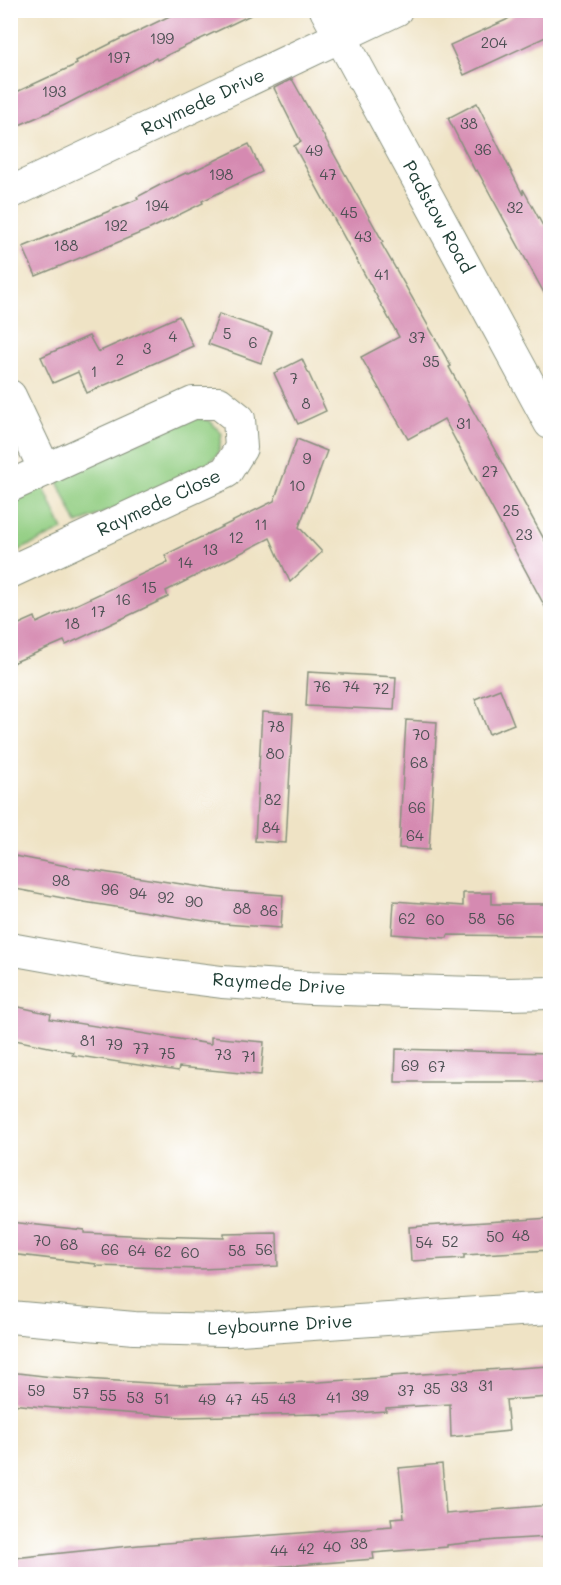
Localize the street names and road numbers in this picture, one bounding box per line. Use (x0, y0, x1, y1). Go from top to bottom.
street label: Raymede Drive (137, 62, 268, 140)
street label: Padstow Road (398, 156, 480, 277)
street label: Raymede Close (93, 463, 224, 541)
street label: Raymede Drive (212, 966, 347, 1000)
street label: Leybourne Drive (207, 1308, 353, 1340)

